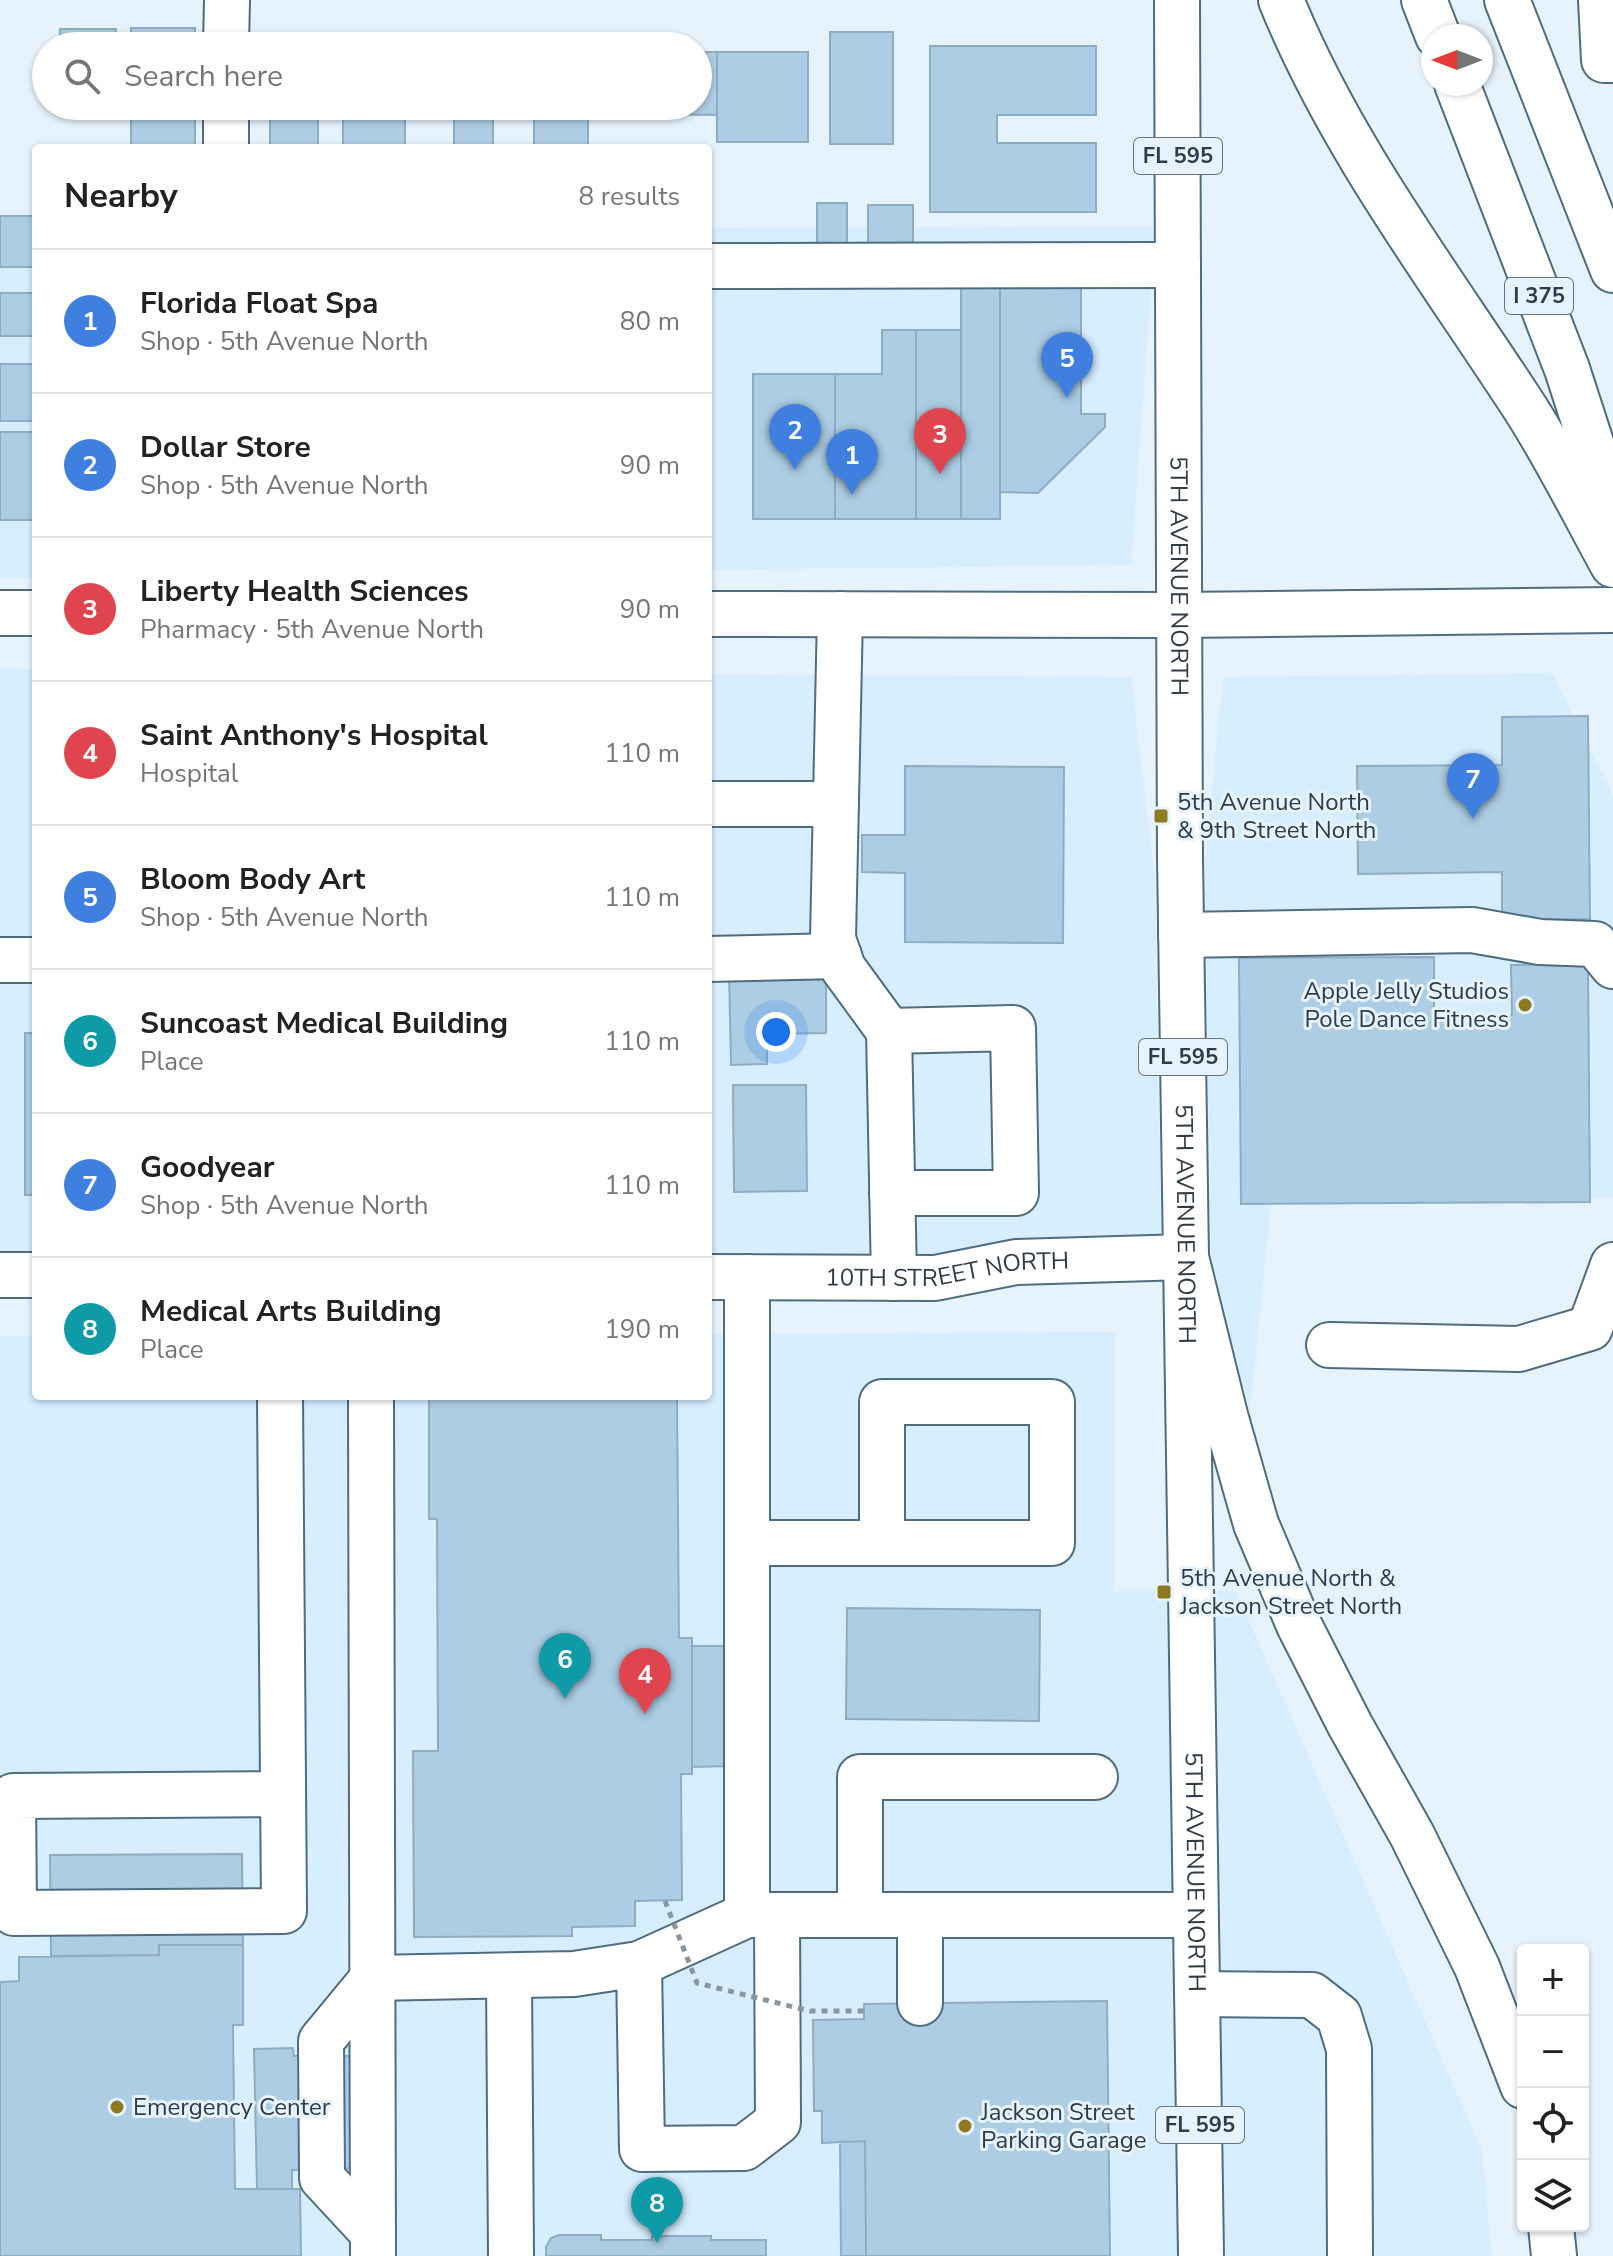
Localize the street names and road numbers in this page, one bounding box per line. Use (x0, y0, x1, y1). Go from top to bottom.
road number: FL 595 (1134, 138, 1222, 174)
road number: I 375 (1505, 278, 1573, 314)
street label: 5TH AVENUE NORTH (1163, 456, 1195, 696)
road number: FL 595 (1139, 1039, 1227, 1075)
street label: 5TH AVENUE NORTH (1168, 1104, 1203, 1344)
street label: 10TH STREET NORTH (825, 1244, 1070, 1294)
street label: 5TH AVENUE NORTH (1177, 1752, 1213, 1992)
road number: FL 595 (1156, 2107, 1244, 2143)

